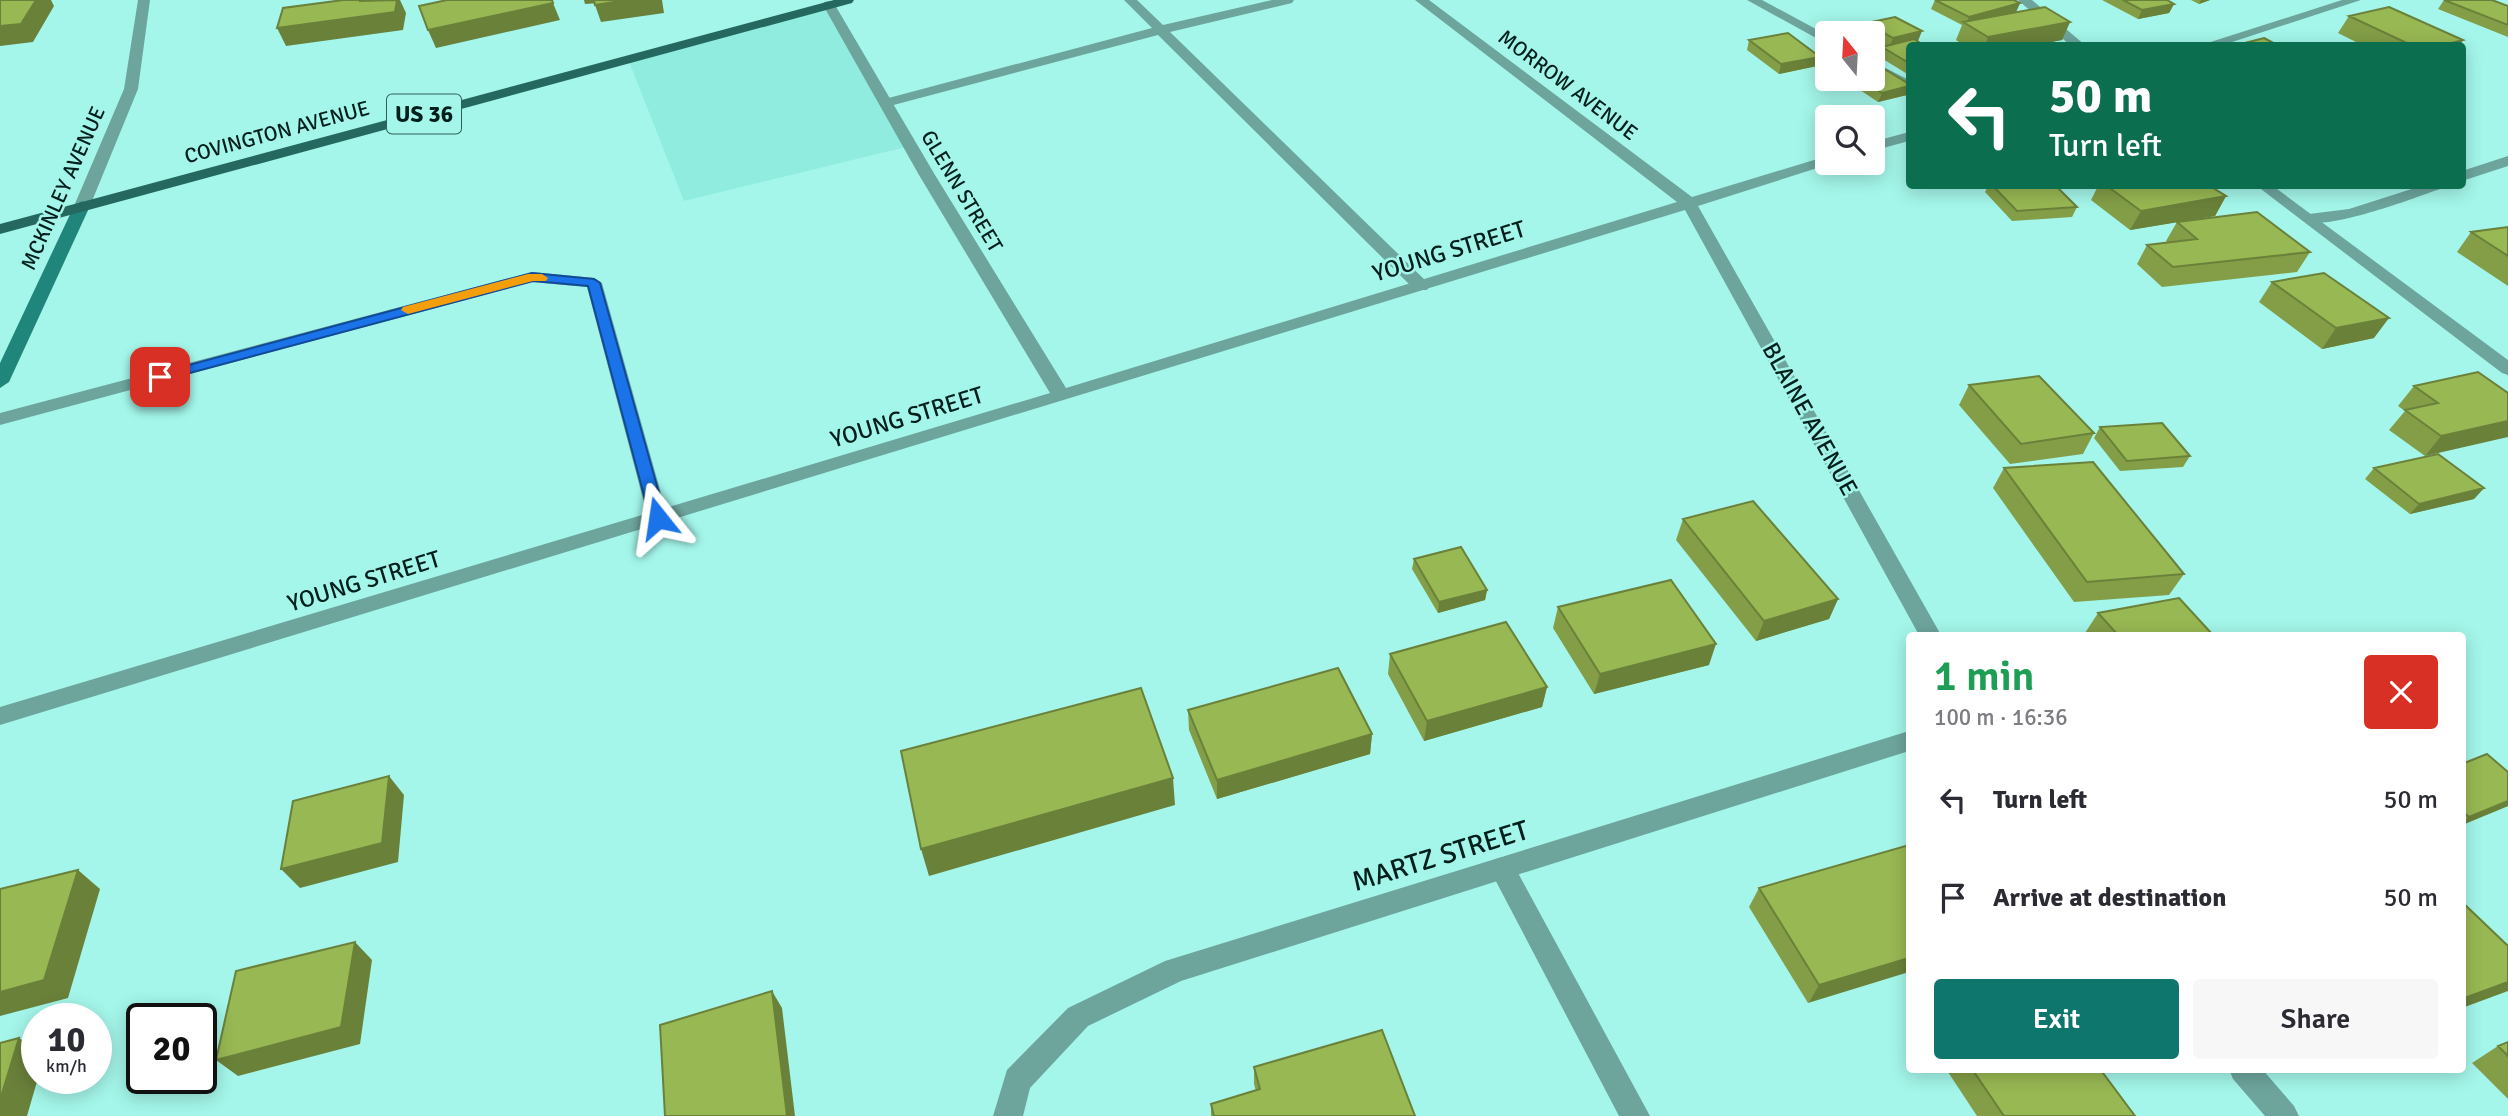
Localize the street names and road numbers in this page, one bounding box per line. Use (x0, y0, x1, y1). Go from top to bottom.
street label: MORROW AVENUE (1493, 24, 1643, 146)
road number: US 36 (387, 94, 461, 134)
street label: COVINGTON AVENUE (182, 95, 372, 169)
street label: MCKINLEY AVENUE (15, 102, 111, 274)
street label: GLENN STREET (915, 125, 1009, 257)
street label: YOUNG STREET (1369, 213, 1529, 289)
street label: BLAINE AVENUE (1756, 337, 1864, 501)
street label: YOUNG STREET (827, 379, 987, 455)
street label: YOUNG STREET (284, 543, 444, 619)
street label: MARTZ STREET (1348, 813, 1533, 899)

